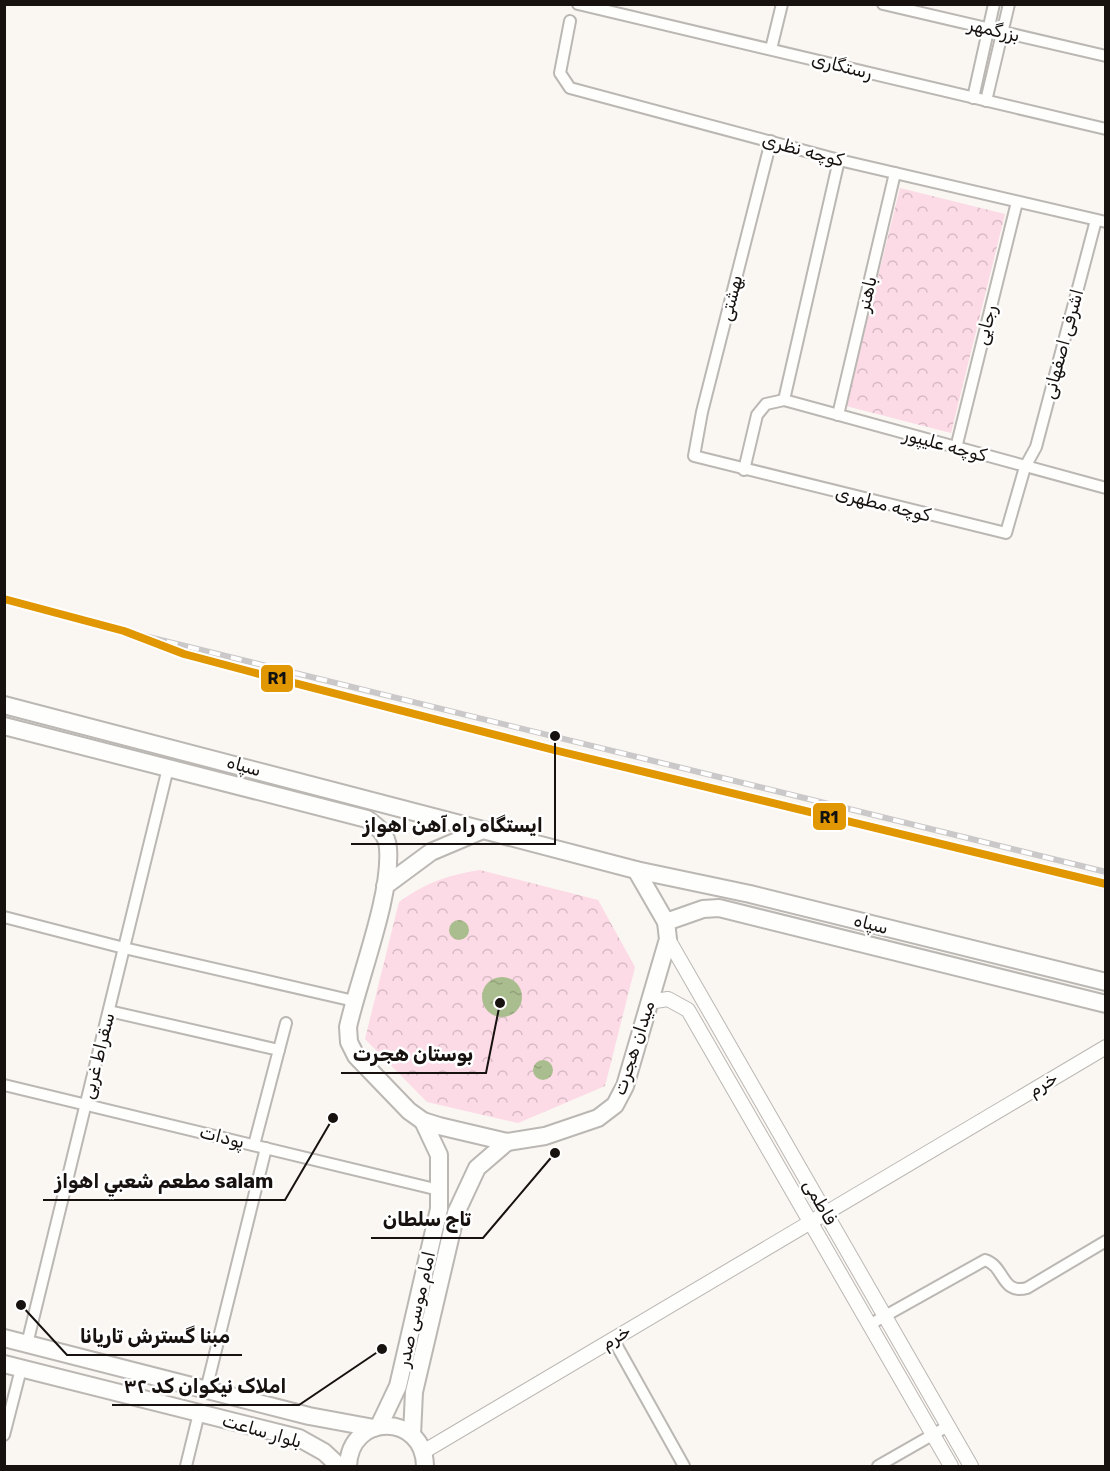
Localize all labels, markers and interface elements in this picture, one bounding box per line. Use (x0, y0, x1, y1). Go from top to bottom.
street label: بزرگمهر (965, 13, 1022, 47)
street label: رستگاری (809, 48, 875, 84)
street label: کوچه نظری (760, 129, 846, 171)
street label: بهشتی (715, 273, 747, 323)
street label: باهنر (852, 274, 882, 315)
street label: اشرفی اصفهانی (1038, 286, 1088, 402)
street label: رجایی (970, 303, 1002, 347)
street label: کوچه علیپور (900, 423, 989, 468)
street label: کوچه مطهری (833, 482, 933, 526)
line badge: R1 (260, 664, 294, 693)
text: R1 (267, 669, 287, 688)
street label: سپاه (224, 751, 264, 782)
line badge: R1 (812, 802, 847, 831)
callout: ایستگاه راه آهن اهواز (351, 806, 555, 844)
text: R1 (819, 808, 839, 827)
text: ایستگاه راه آهن اهواز (362, 813, 543, 837)
street label: سپاه (851, 909, 891, 940)
street label: میدان هجرت (608, 998, 660, 1098)
street label: سقراط غربی (77, 1010, 119, 1102)
callout: بوستان هجرت (341, 1035, 486, 1073)
text: بوستان هجرت (353, 1042, 473, 1066)
street label: خرم (1024, 1067, 1062, 1101)
street label: پودات (197, 1121, 247, 1154)
callout: مطعم شعبي اهواز salam (43, 1162, 285, 1200)
text: مطعم شعبي اهواز salam (54, 1169, 273, 1197)
street label: فاطمی (798, 1175, 842, 1229)
callout: تاج سلطان (371, 1200, 483, 1238)
text: تاج سلطان (383, 1207, 472, 1233)
street label: امام موسی صدر (392, 1249, 440, 1370)
callout: مبنا گسترش تاریانا (67, 1317, 242, 1355)
street label: خرم (597, 1320, 635, 1354)
text: مبنا گسترش تاریانا (80, 1324, 230, 1348)
callout: املاک نیکوان کد ۳۲ (112, 1367, 299, 1405)
text: املاک نیکوان کد ۳۲ (123, 1374, 287, 1398)
street label: بلوار ساعت (220, 1409, 304, 1453)

